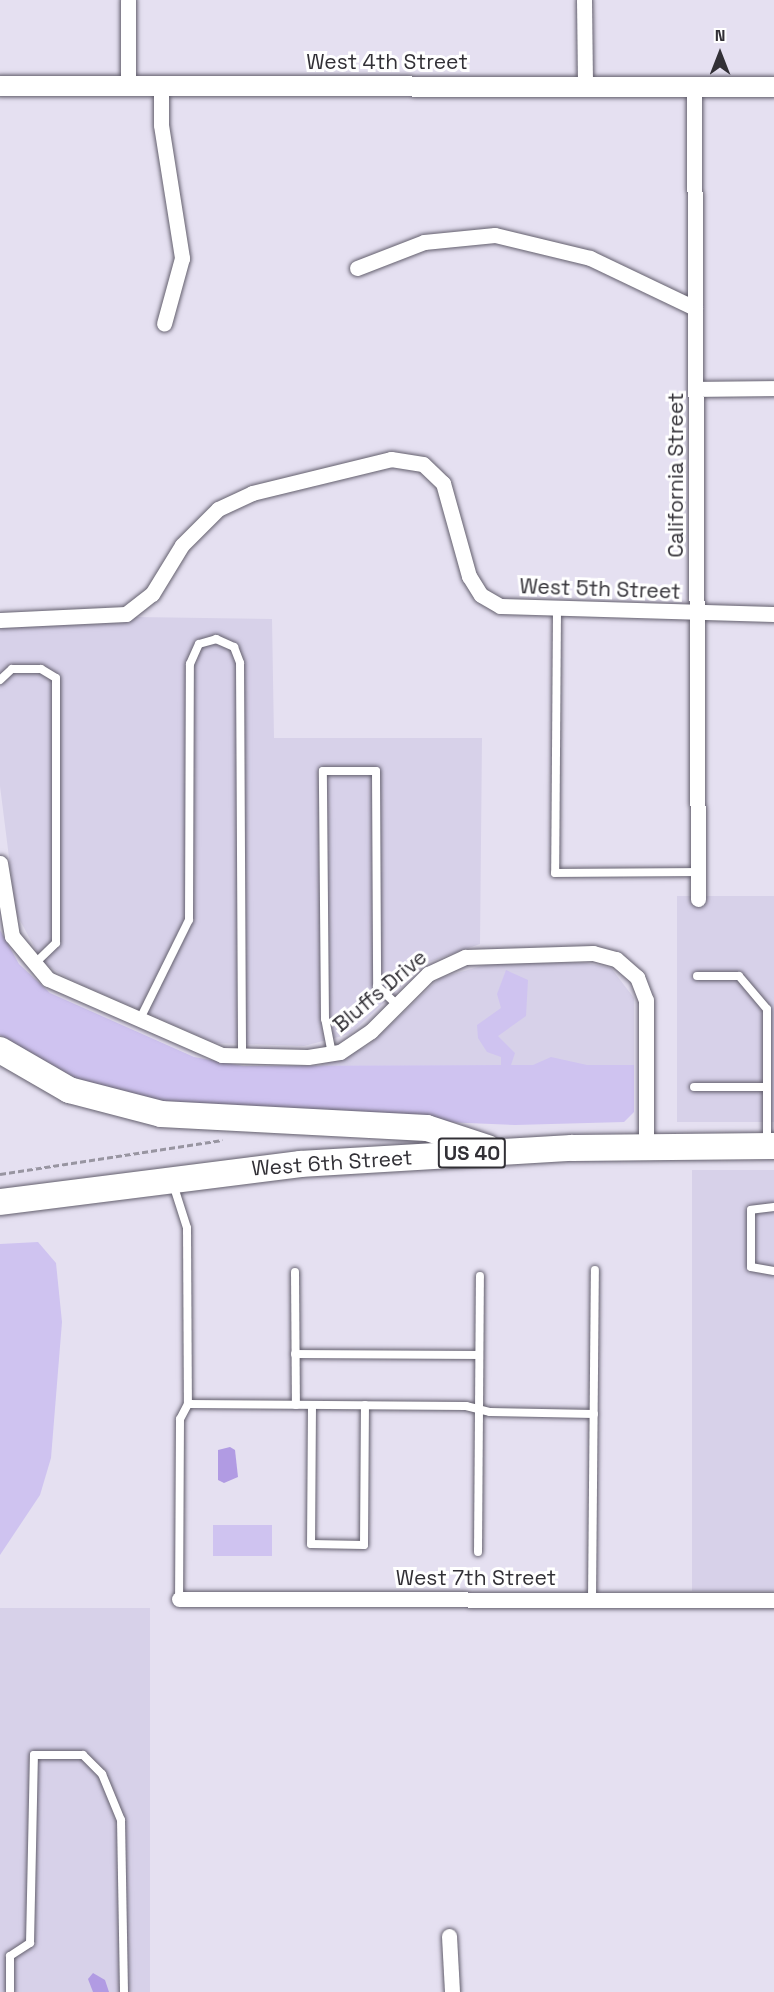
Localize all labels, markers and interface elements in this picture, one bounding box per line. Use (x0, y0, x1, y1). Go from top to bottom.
north arrow (690, 24, 750, 84)
text: N (715, 25, 725, 46)
street label: West 4th Street (306, 49, 468, 75)
street label: California Street (663, 392, 689, 558)
street label: West 5th Street (519, 574, 681, 604)
street label: Bluffs Drive (328, 945, 432, 1037)
road number: US 40 (438, 1136, 506, 1170)
street label: West 6th Street (251, 1145, 413, 1181)
street label: West 7th Street (396, 1565, 556, 1591)

